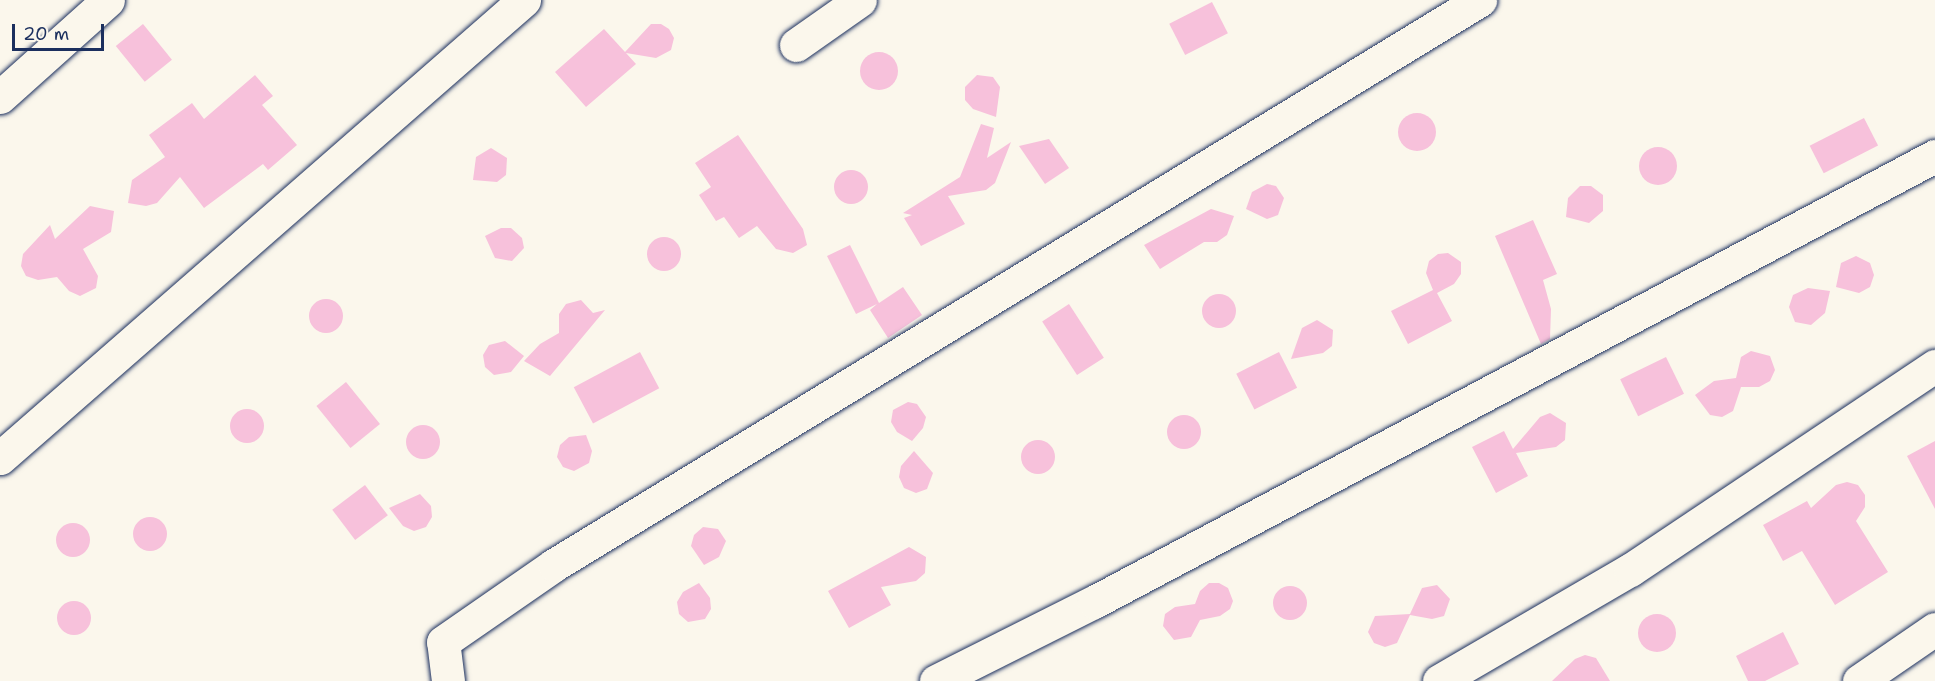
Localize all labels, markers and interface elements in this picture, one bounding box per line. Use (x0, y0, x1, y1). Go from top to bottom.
scale bar (15, 12, 106, 50)
text: 20 m (23, 22, 69, 46)

